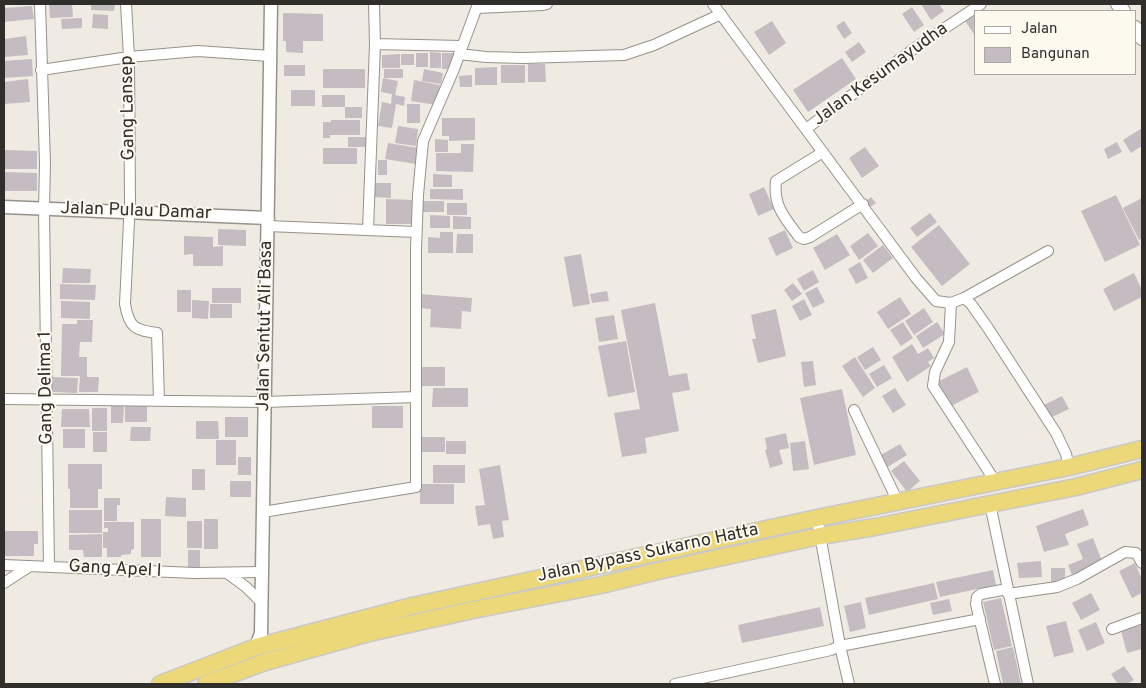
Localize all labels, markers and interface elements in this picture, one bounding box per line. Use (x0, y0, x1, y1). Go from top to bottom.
legend (974, 10, 1136, 75)
street label: Jalan Kesumayudha (809, 19, 953, 131)
text: Jalan (1021, 20, 1058, 39)
text: Bangunan (1021, 45, 1090, 64)
street label: Gang Lansep (117, 55, 141, 161)
street label: Jalan Pulau Damar (60, 199, 212, 225)
street label: Jalan Sentut Ali Basa (254, 240, 278, 412)
street label: Gang Delima 1 (35, 331, 59, 445)
street label: Jalan Bypass Sukarno Hatta (536, 520, 760, 588)
street label: Gang Apel I (68, 557, 162, 583)

